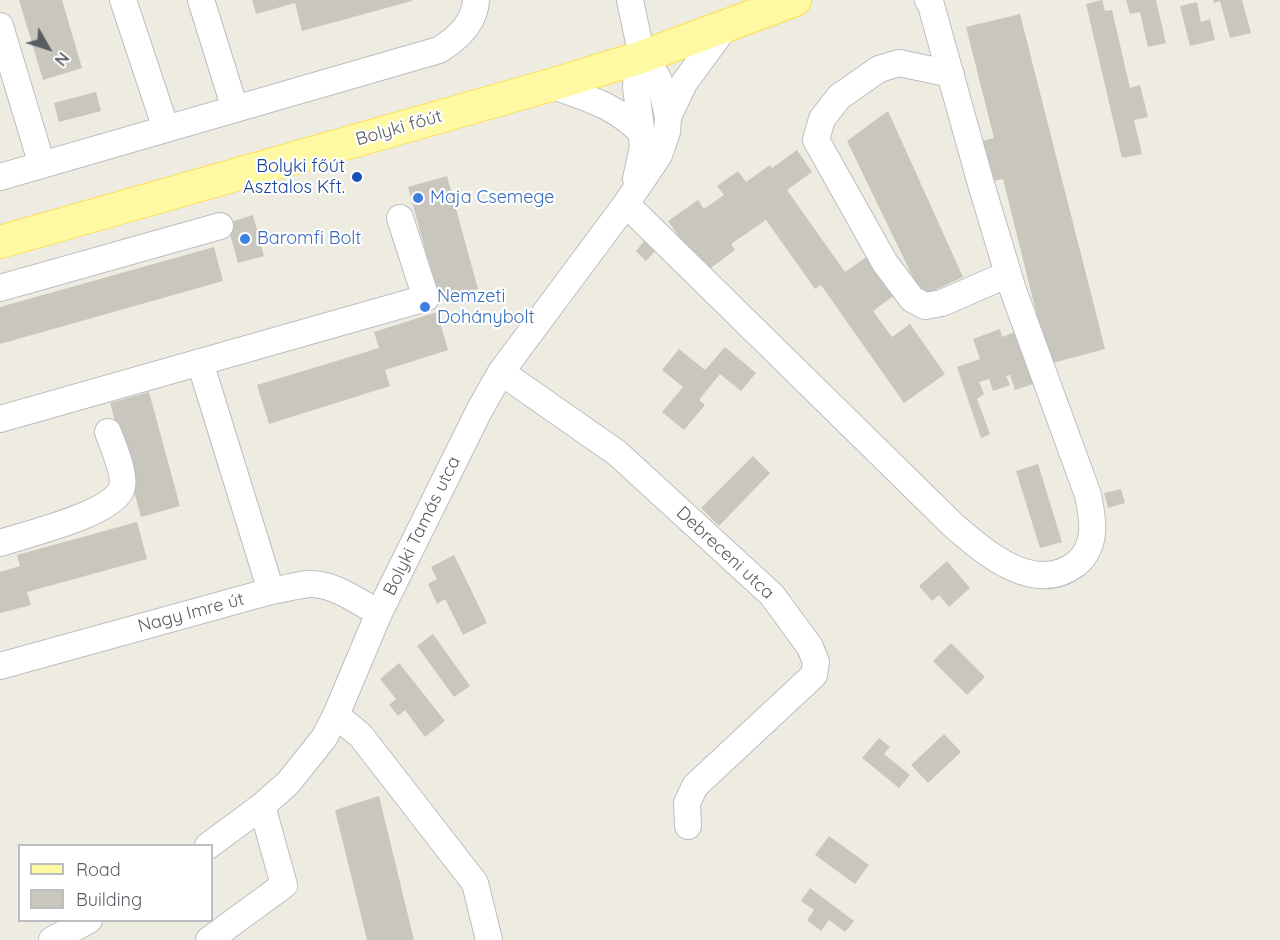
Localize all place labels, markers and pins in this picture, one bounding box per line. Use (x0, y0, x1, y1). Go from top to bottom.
place label: Bolyki főút Asztalos Kft. (243, 156, 345, 198)
marker: Bolyki főút Asztalos Kft. (350, 170, 364, 184)
place label: Maja Csemege (430, 187, 554, 209)
marker: Maja Csemege (411, 191, 425, 205)
place label: Baromfi Bolt (257, 228, 361, 250)
marker: Baromfi Bolt (238, 232, 252, 246)
place label: Nemzeti Dohánybolt (437, 286, 535, 328)
marker: Nemzeti Dohánybolt (418, 300, 432, 314)

